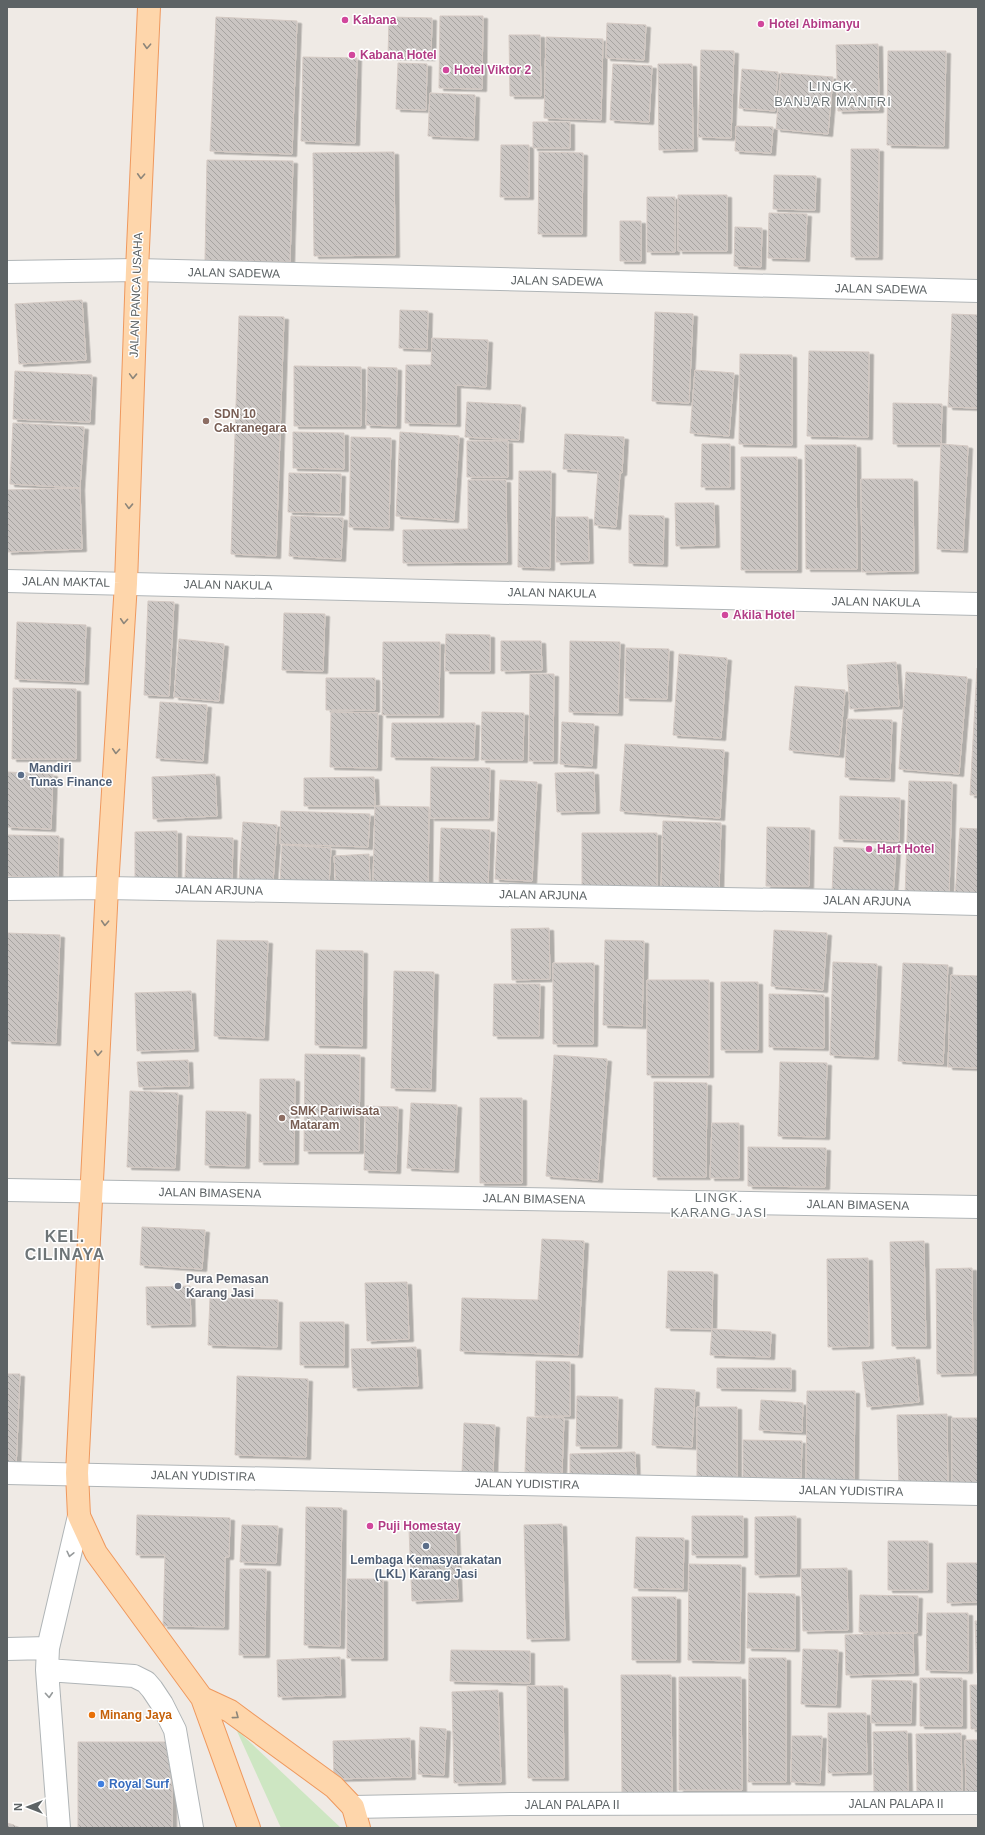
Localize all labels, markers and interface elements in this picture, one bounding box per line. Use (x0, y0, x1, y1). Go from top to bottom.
place label: Kabana (353, 13, 397, 27)
marker: Kabana (340, 15, 350, 25)
place label: Hotel Abimanyu (769, 17, 860, 31)
marker: Hotel Abimanyu (756, 19, 766, 29)
one-way arrow (143, 43, 151, 49)
place label: Kabana Hotel (360, 48, 437, 62)
marker: Kabana Hotel (347, 50, 357, 60)
place label: Hotel Viktor 2 (454, 63, 531, 77)
marker: Hotel Viktor 2 (441, 65, 451, 75)
district label: LINGK. BANJAR MANTRI (774, 79, 892, 109)
one-way arrow (137, 173, 146, 179)
street label: JALAN PANCA USAHA (127, 232, 145, 358)
street label: JALAN SADEWA (188, 265, 280, 281)
street label: JALAN SADEWA (511, 273, 603, 289)
street label: JALAN SADEWA (835, 281, 927, 297)
one-way arrow (129, 373, 137, 379)
place label: SDN 10 Cakranegara (214, 407, 287, 435)
marker: SDN 10 Cakranegara (201, 416, 211, 426)
one-way arrow (124, 503, 133, 509)
street label: JALAN MAKTAL (22, 574, 110, 590)
street label: JALAN NAKULA (184, 577, 272, 593)
street label: JALAN NAKULA (508, 585, 596, 601)
street label: JALAN NAKULA (832, 594, 920, 610)
place label: Akila Hotel (733, 608, 795, 622)
marker: Akila Hotel (720, 610, 730, 620)
one-way arrow (119, 618, 128, 624)
one-way arrow (111, 748, 120, 754)
place label: Mandiri Tunas Finance (29, 761, 112, 789)
marker: Mandiri Tunas Finance (16, 770, 26, 780)
place label: Hart Hotel (877, 842, 934, 856)
marker: Hart Hotel (864, 844, 874, 854)
street label: JALAN ARJUNA (175, 882, 263, 898)
street label: JALAN ARJUNA (499, 887, 587, 903)
street label: JALAN ARJUNA (823, 893, 911, 909)
one-way arrow (101, 920, 110, 926)
one-way arrow (94, 1050, 103, 1056)
place label: SMK Pariwisata Mataram (290, 1104, 380, 1132)
marker: SMK Pariwisata Mataram (277, 1113, 287, 1123)
street label: JALAN BIMASENA (159, 1185, 261, 1201)
district label: LINGK. KARANG JASI (671, 1190, 767, 1220)
street label: JALAN BIMASENA (483, 1191, 585, 1207)
street label: JALAN BIMASENA (807, 1197, 909, 1213)
district label: KEL. CILINAYA (25, 1228, 105, 1263)
place label: Pura Pemasan Karang Jasi (186, 1272, 269, 1300)
marker: Pura Pemasan Karang Jasi (173, 1281, 183, 1291)
street label: JALAN YUDISTIRA (151, 1468, 255, 1484)
street label: JALAN YUDISTIRA (475, 1476, 579, 1492)
street label: JALAN YUDISTIRA (799, 1483, 903, 1499)
place label: Puji Homestay (378, 1519, 461, 1533)
marker: Puji Homestay (365, 1521, 375, 1531)
marker: Lembaga Kemasyarakatan (LKL) Karang Jasi (421, 1541, 431, 1551)
one-way arrow (67, 1550, 75, 1557)
place label: Lembaga Kemasyarakatan (LKL) Karang Jasi (350, 1553, 502, 1581)
one-way arrow (44, 1692, 53, 1698)
place label: Minang Jaya (100, 1708, 172, 1722)
marker: Minang Jaya (87, 1710, 97, 1720)
one-way arrow (232, 1711, 239, 1718)
place label: Royal Surf (109, 1777, 170, 1791)
marker: Royal Surf (96, 1779, 106, 1789)
north arrow (8, 1787, 48, 1827)
street label: JALAN PALAPA II (849, 1797, 943, 1811)
street label: JALAN PALAPA II (525, 1798, 619, 1812)
text: N (12, 1803, 24, 1811)

